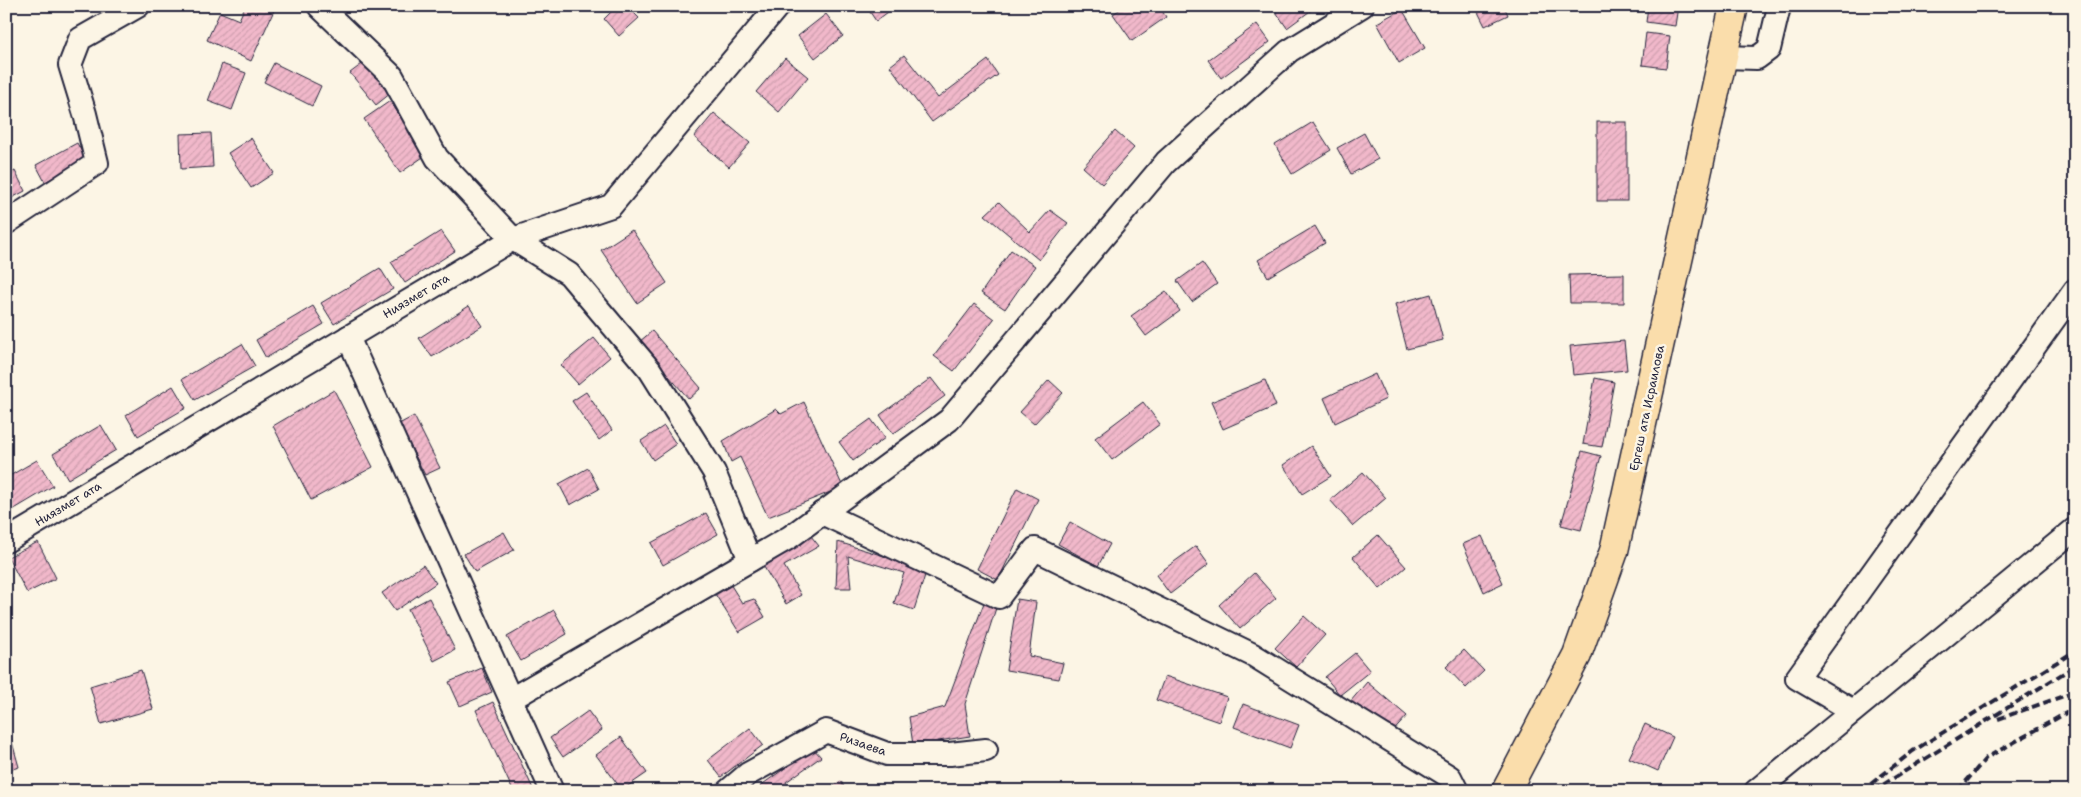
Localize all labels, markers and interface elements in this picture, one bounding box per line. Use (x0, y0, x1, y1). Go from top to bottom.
street label: Ниязмет ата (380, 270, 453, 322)
street label: Ергеш ата Исраилова (1626, 343, 1668, 472)
street label: Ниязмет ата (32, 478, 105, 530)
street label: Ризаева (838, 729, 889, 760)

